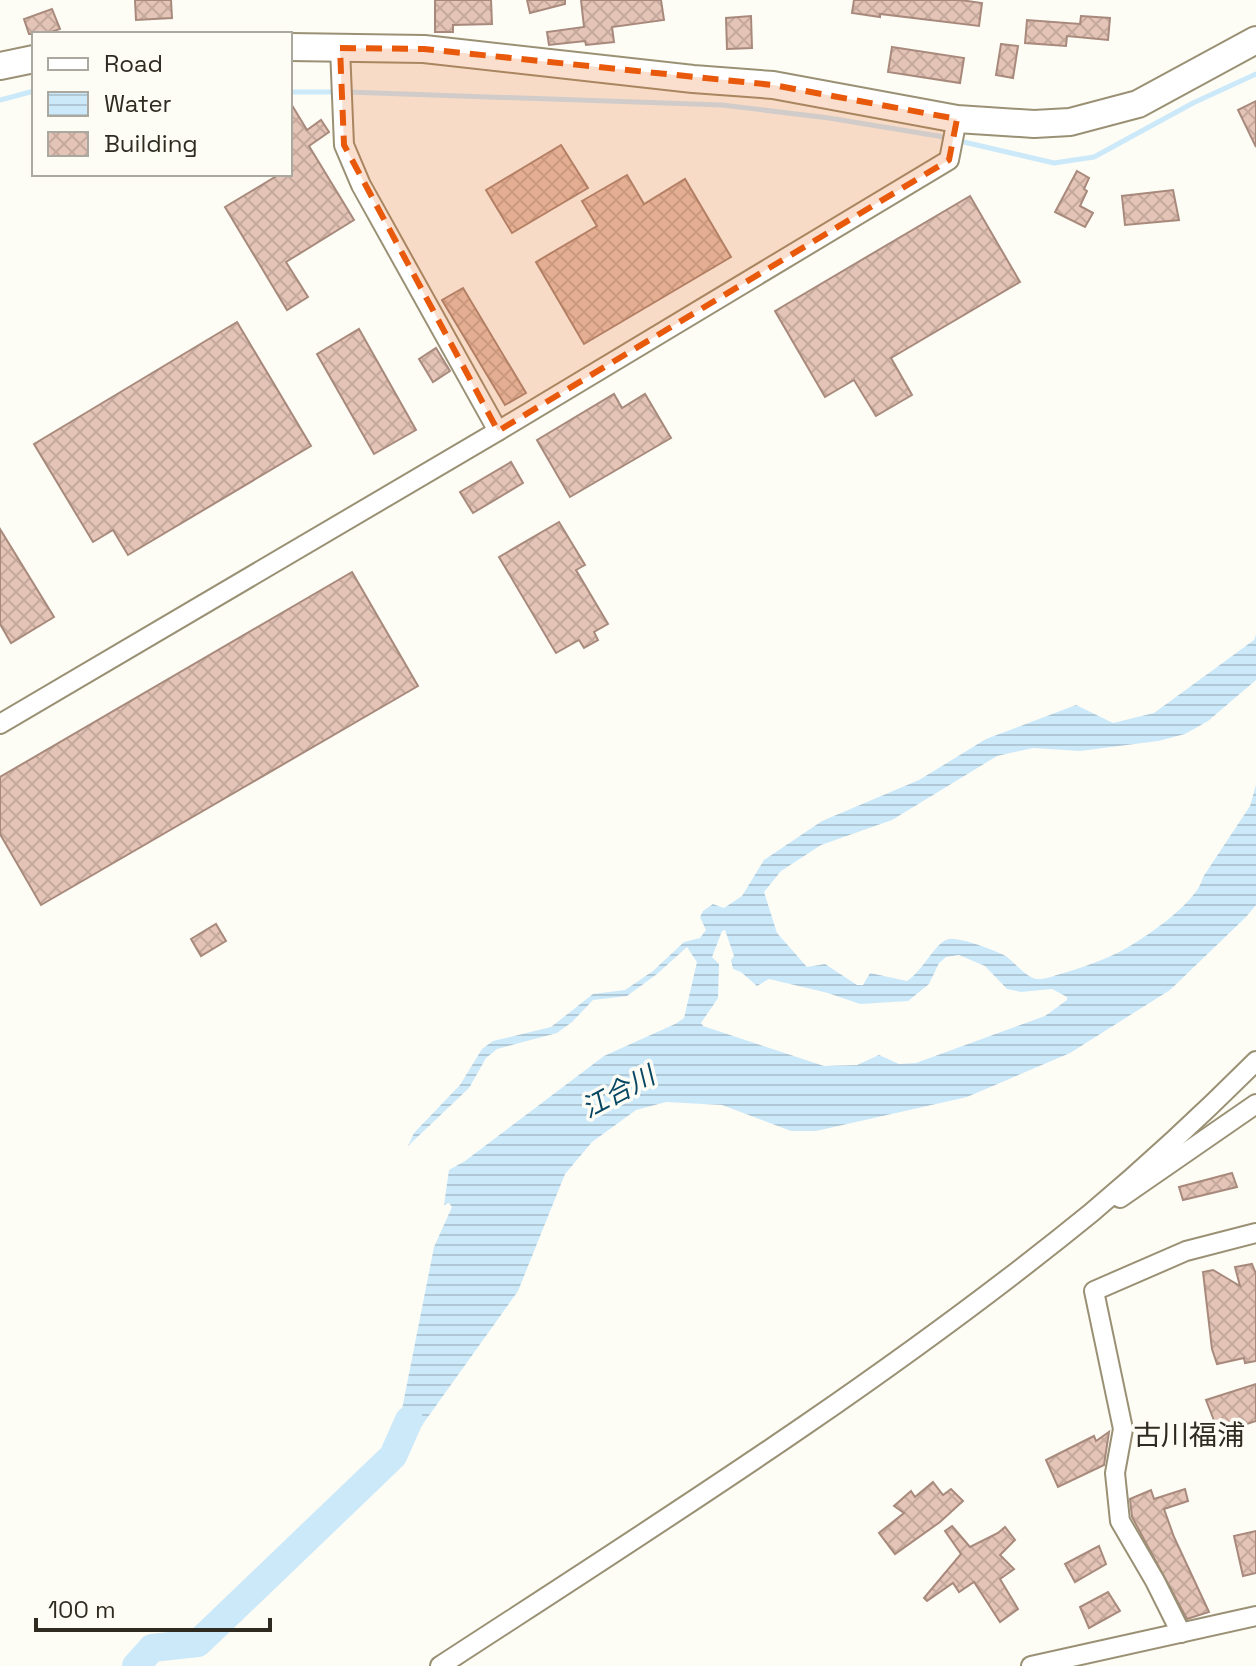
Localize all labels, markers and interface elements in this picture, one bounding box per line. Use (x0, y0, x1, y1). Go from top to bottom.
legend (32, 32, 292, 176)
text: Road (104, 48, 163, 79)
text: Water (104, 88, 172, 119)
text: Building (104, 128, 198, 159)
water label: 江合川 (576, 1057, 663, 1125)
district label: 古川福浦 (1133, 1417, 1245, 1453)
scale bar (36, 1582, 270, 1632)
text: 100 m (48, 1594, 116, 1625)

